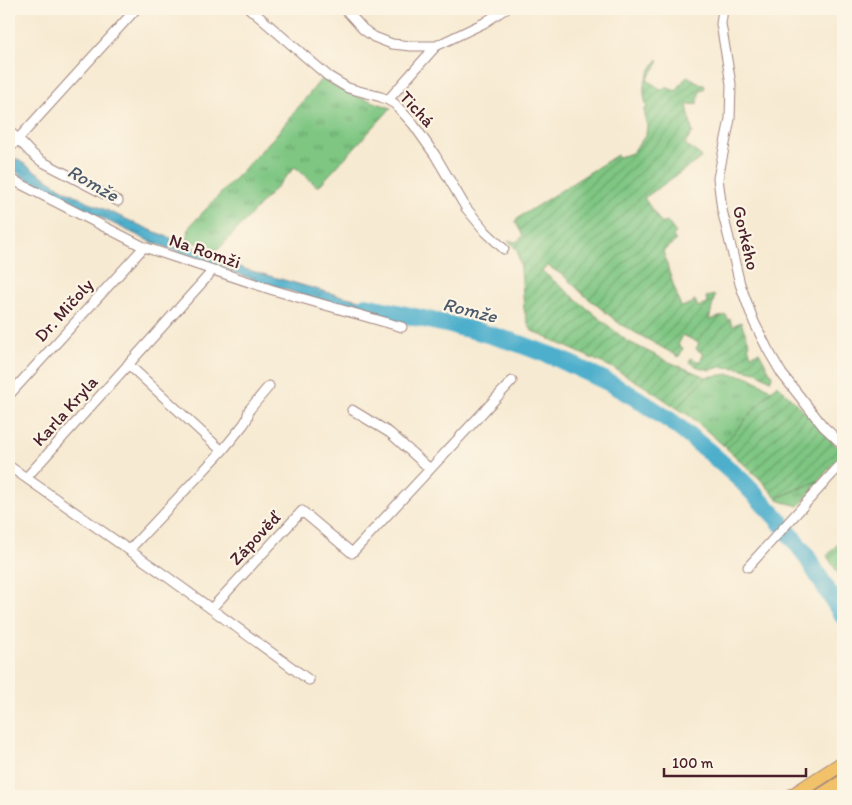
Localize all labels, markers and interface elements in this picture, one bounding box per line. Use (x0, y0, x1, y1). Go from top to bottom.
street label: Tichá (395, 86, 440, 132)
water label: Romže (63, 159, 123, 207)
street label: Gorkého (728, 204, 764, 272)
street label: Na Romži (166, 229, 244, 273)
street label: Dr. Mičoly (30, 273, 99, 346)
water label: Romže (441, 292, 500, 328)
street label: Karla Kryla (28, 371, 103, 451)
street label: Zápověď (225, 505, 286, 570)
scale bar (664, 745, 807, 777)
text: 100 m (672, 754, 714, 772)

